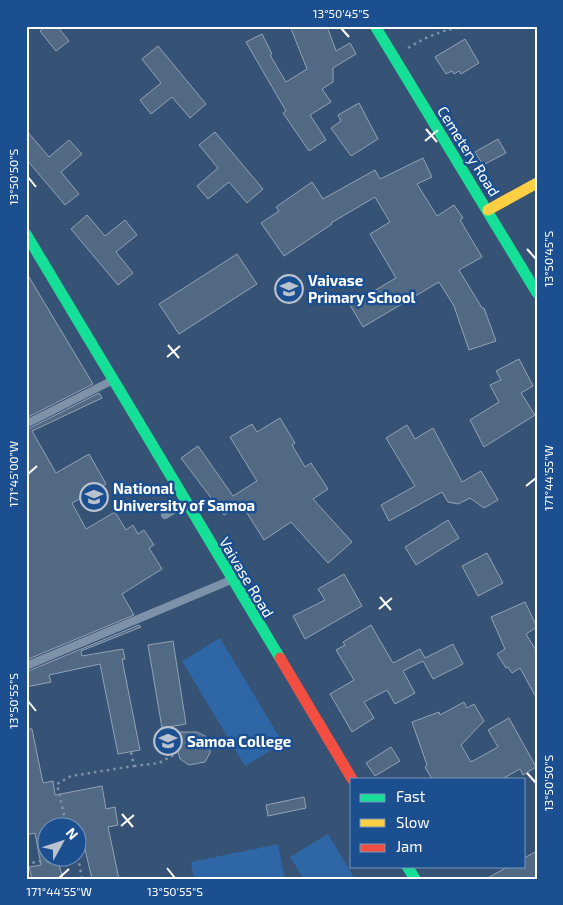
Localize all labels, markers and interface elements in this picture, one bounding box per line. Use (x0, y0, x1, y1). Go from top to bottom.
text: 13°50'45"S (313, 6, 370, 20)
street label: Cemetery Road (434, 103, 504, 199)
text: 13°50'50"S (6, 148, 20, 205)
text: 13°50'45"S (541, 230, 555, 287)
place label: Vaivase Primary School (308, 271, 416, 307)
school or university icon: Vaivase Primary School (274, 274, 304, 304)
text: 171°45'00"W (6, 441, 20, 507)
text: 171°44'55"W (541, 445, 555, 511)
place label: National University of Samoa (113, 479, 255, 515)
school or university icon: National University of Samoa (79, 482, 109, 512)
street label: Vaivase Road (216, 534, 278, 620)
text: 13°50'55"S (6, 673, 20, 729)
school or university icon: Samoa College (153, 726, 183, 756)
place label: Samoa College (187, 732, 291, 750)
text: 13°50'50"S (541, 754, 555, 811)
legend (350, 778, 526, 868)
text: Fast (396, 787, 426, 805)
text: Slow (396, 813, 430, 831)
north arrow (38, 818, 88, 868)
text: N (63, 824, 82, 843)
text: Jam (396, 837, 422, 855)
text: 171°44'55"W (26, 884, 92, 898)
text: 13°50'55"S (147, 884, 203, 898)

